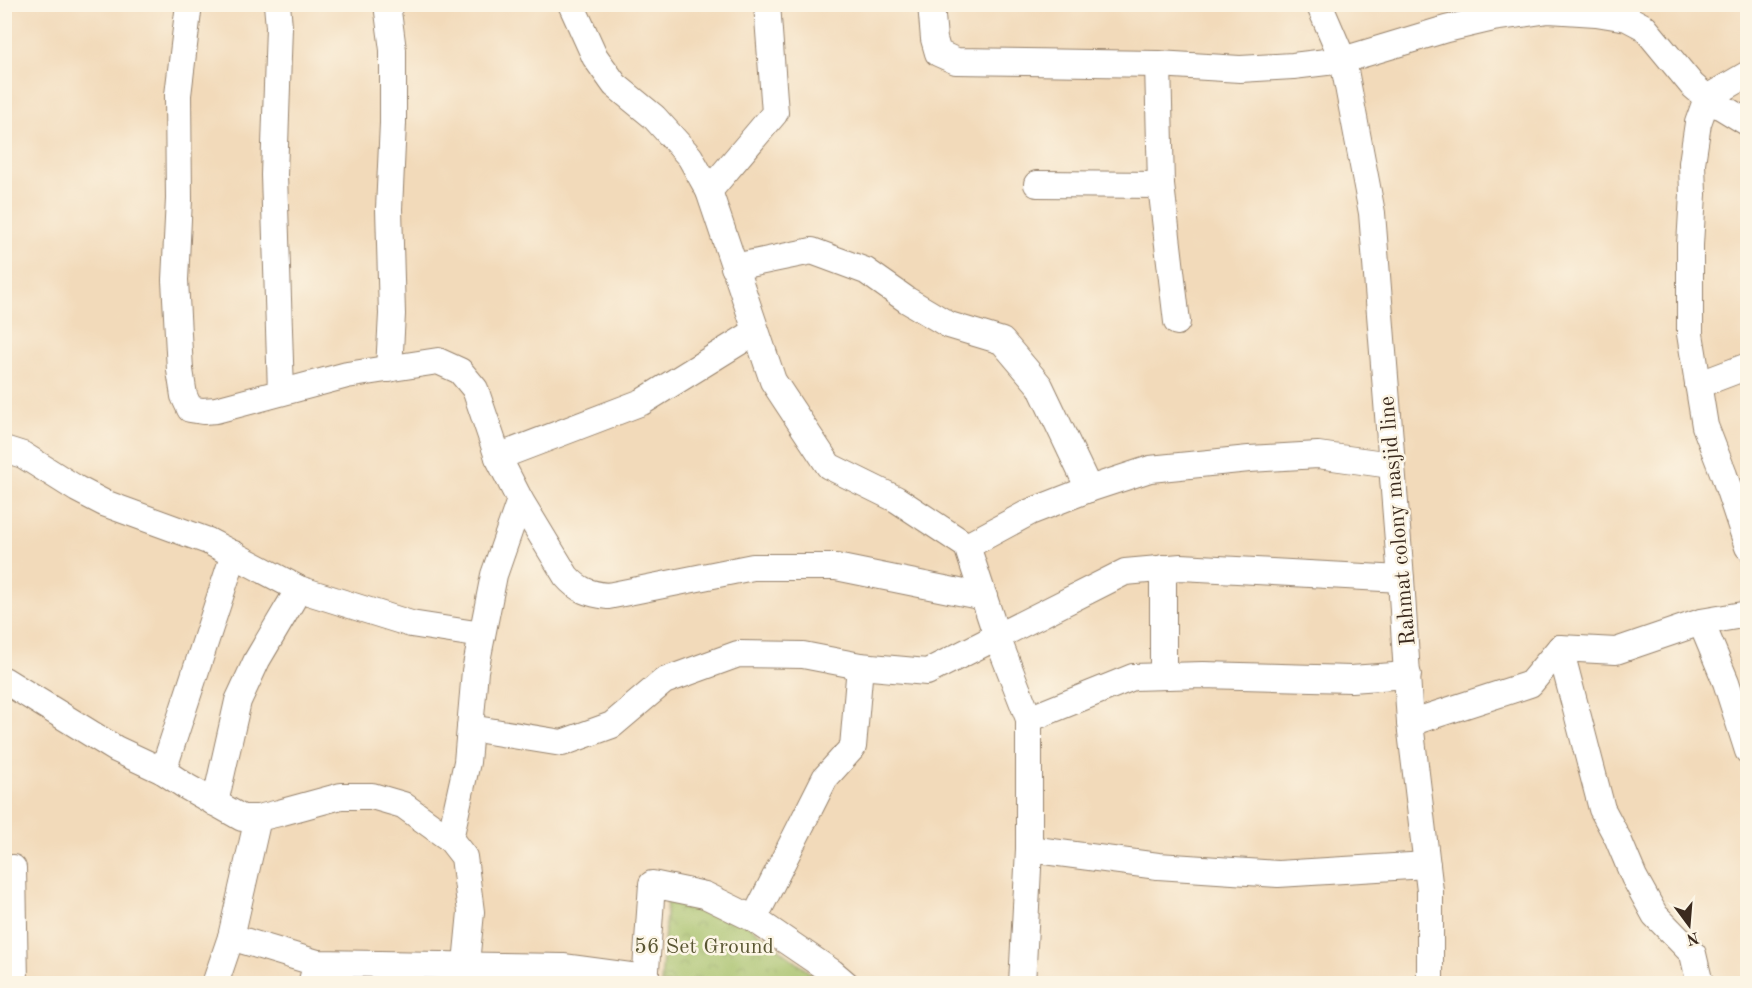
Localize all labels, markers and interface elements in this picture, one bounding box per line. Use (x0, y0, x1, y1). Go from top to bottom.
street label: Rahmat colony masjid line (1376, 395, 1420, 646)
north arrow (1659, 895, 1719, 955)
text: N (1684, 928, 1701, 947)
park label: 56 Set Ground (634, 936, 774, 958)

